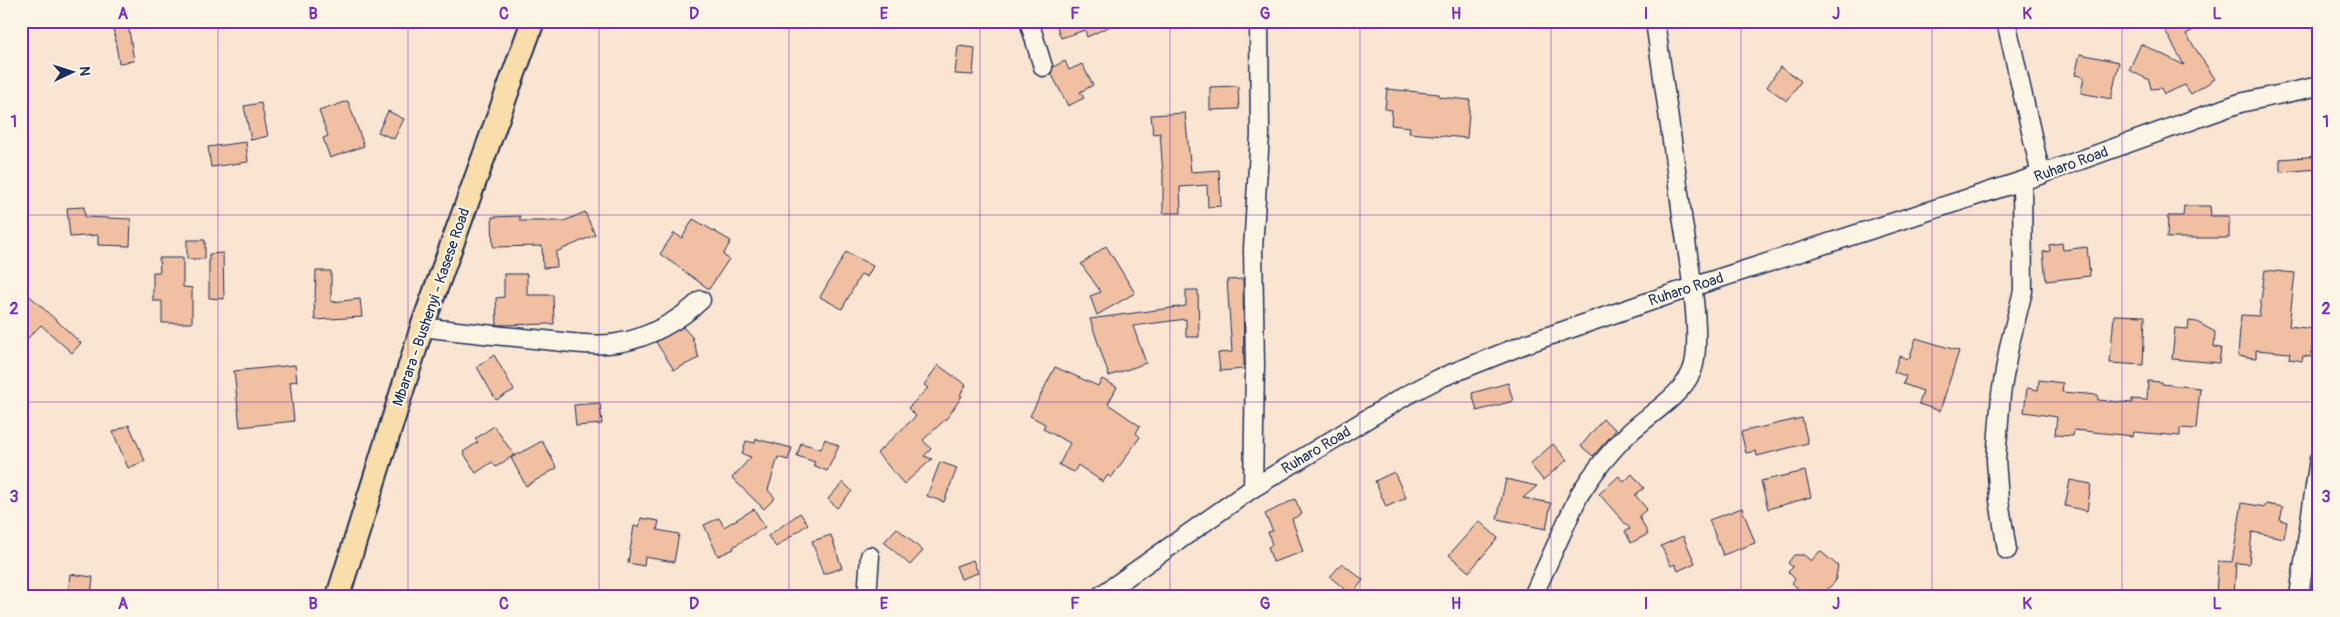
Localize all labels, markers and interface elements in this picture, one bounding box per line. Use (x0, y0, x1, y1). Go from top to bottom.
text: A (118, 4, 129, 24)
text: B (308, 4, 318, 24)
text: C (499, 4, 509, 24)
text: D (689, 4, 699, 24)
text: E (880, 4, 889, 24)
text: F (1070, 4, 1080, 24)
text: G (1260, 4, 1271, 24)
text: H (1451, 4, 1461, 24)
text: I (1644, 4, 1648, 24)
text: J (1832, 4, 1840, 24)
text: K (2022, 4, 2032, 24)
text: L (2212, 4, 2222, 24)
north arrow (48, 48, 98, 98)
text: N (76, 66, 93, 76)
text: 1 (11, 112, 17, 132)
text: 1 (2323, 112, 2329, 132)
street label: Ruharo Road (2031, 142, 2111, 187)
street label: Mbarara - Bushenyi - Kasese Road (389, 206, 474, 409)
street label: Ruharo Road (1646, 268, 1726, 311)
text: 2 (10, 299, 19, 319)
text: 2 (2322, 299, 2331, 319)
street label: Ruharo Road (1278, 422, 1354, 479)
text: 3 (10, 487, 19, 507)
text: 3 (2322, 487, 2331, 507)
text: A (118, 594, 129, 614)
text: B (308, 594, 318, 614)
text: C (499, 594, 509, 614)
text: D (689, 594, 699, 614)
text: E (880, 594, 889, 614)
text: F (1070, 594, 1080, 614)
text: G (1260, 594, 1271, 614)
text: H (1451, 594, 1461, 614)
text: I (1644, 594, 1648, 614)
text: J (1832, 594, 1840, 614)
text: K (2022, 594, 2032, 614)
text: L (2212, 594, 2222, 614)

